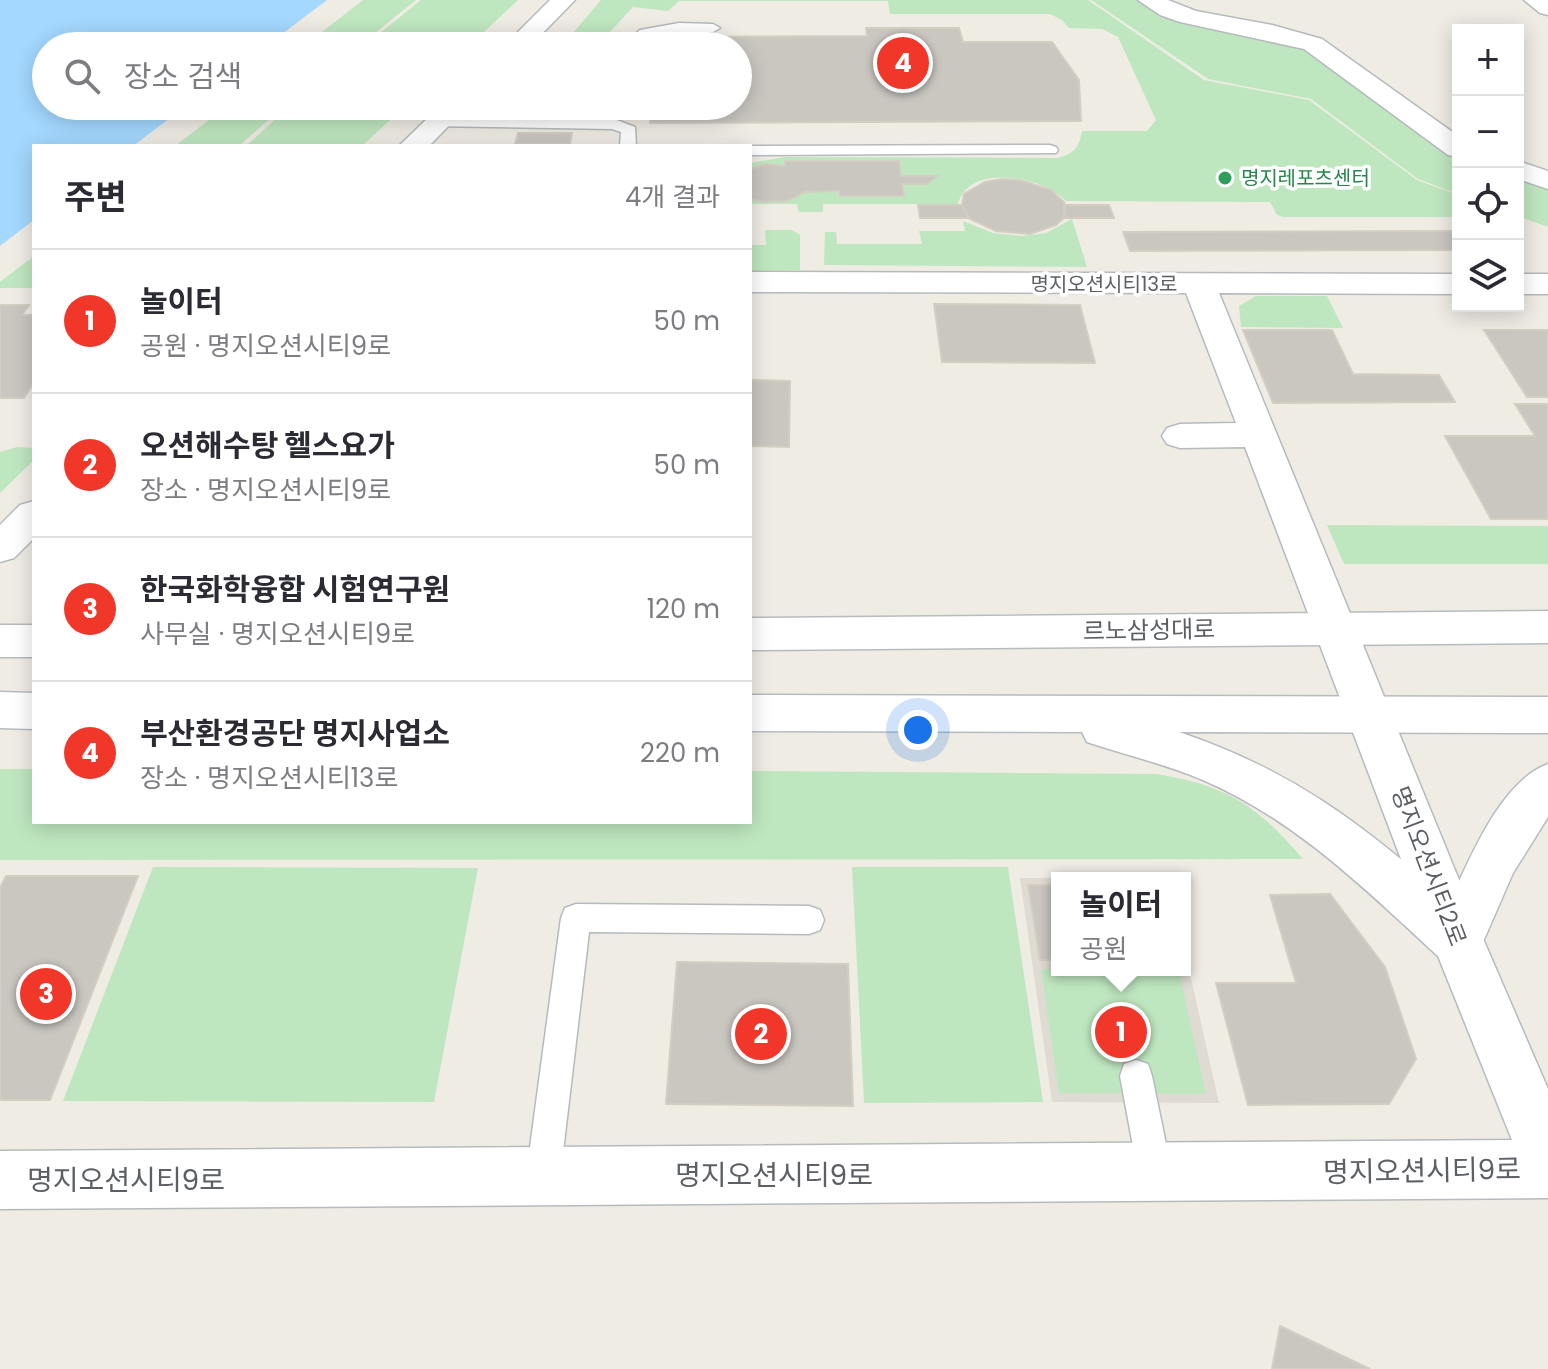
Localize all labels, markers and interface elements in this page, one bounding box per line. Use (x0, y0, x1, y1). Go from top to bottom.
map controls (1452, 24, 1524, 312)
button: + (1452, 24, 1524, 96)
search box (32, 32, 752, 120)
pin: 4 (877, 33, 929, 93)
icon: search (60, 54, 104, 98)
text: 장소 검색 (124, 55, 242, 98)
button: − (1452, 96, 1524, 168)
place label: 명지레포츠센터 (1241, 164, 1370, 192)
button: locate (1452, 168, 1524, 240)
marker: 명지레포츠센터 (1216, 169, 1234, 187)
text: 주변 (64, 173, 127, 221)
text: 4개 결과 (625, 179, 720, 215)
button: layers (1452, 240, 1524, 312)
street label: 명지오션시티13로 (1031, 270, 1177, 298)
text: 놀이터 (140, 280, 223, 323)
text: 1 (85, 303, 95, 339)
text: 50 m (654, 303, 720, 339)
text: 공원 · 명지오션시티9로 (140, 328, 391, 364)
text: 오션해수탕 헬스요가 (140, 424, 395, 467)
text: 2 (83, 447, 97, 483)
text: 50 m (654, 447, 720, 483)
text: 장소 · 명지오션시티9로 (140, 472, 391, 508)
text: 한국화학융합 시험연구원 (140, 568, 450, 611)
text: 3 (82, 591, 98, 627)
text: 120 m (647, 591, 720, 627)
street label: 르노삼성대로 (1082, 612, 1216, 648)
text: 사무실 · 명지오션시티9로 (140, 616, 415, 652)
your location (898, 710, 938, 750)
text: 부산환경공단 명지사업소 (140, 712, 450, 755)
text: 4 (81, 735, 99, 771)
text: 220 m (640, 735, 720, 771)
text: 장소 · 명지오션시티13로 (140, 760, 398, 796)
street label: 명지오션시티2로 (1383, 781, 1475, 951)
popup (1051, 872, 1191, 976)
text: 놀이터 (1080, 883, 1162, 926)
text: 공원 (1080, 931, 1127, 967)
pin: 3 (20, 964, 72, 1024)
pin: 1 (1095, 1002, 1147, 1062)
pin: 2 (735, 1004, 787, 1064)
street label: 명지오션시티9로 (1323, 1150, 1521, 1192)
street label: 명지오션시티9로 (675, 1156, 873, 1195)
street label: 명지오션시티9로 (27, 1161, 225, 1200)

